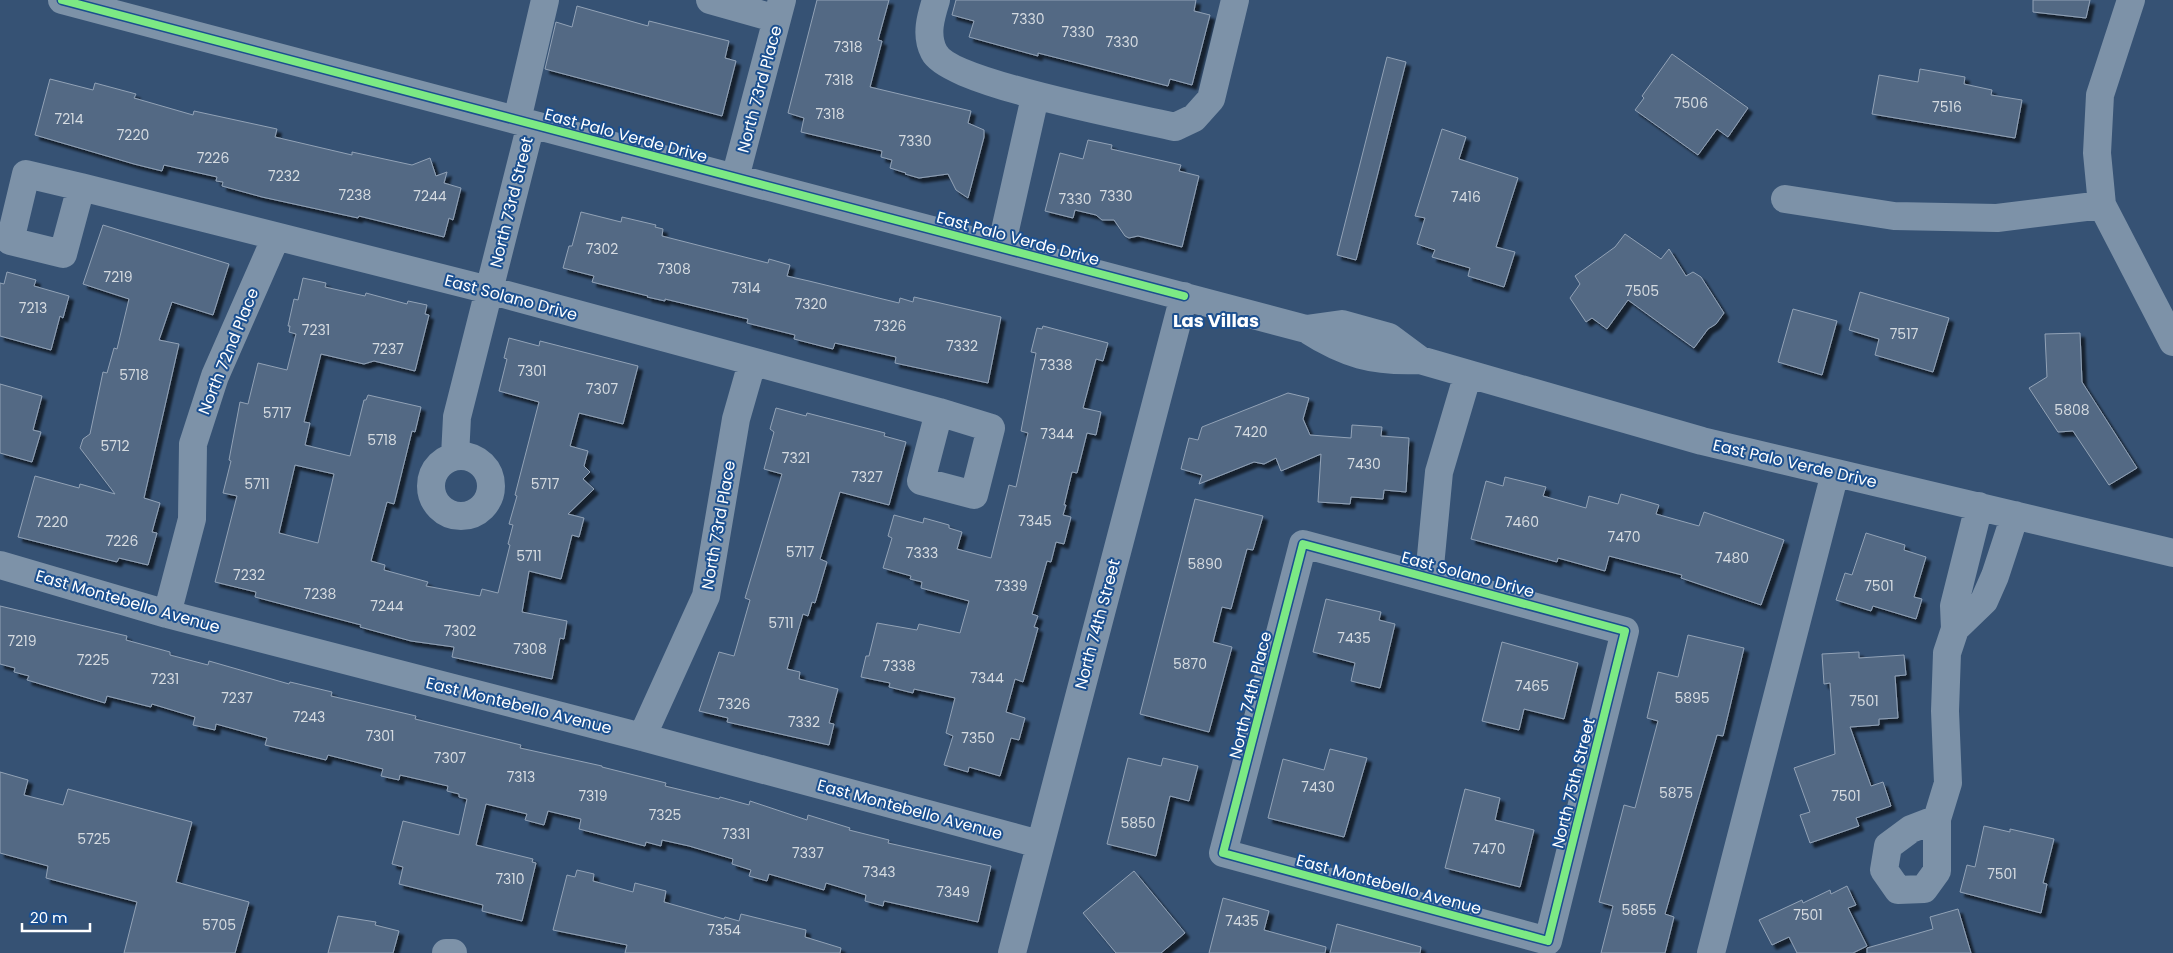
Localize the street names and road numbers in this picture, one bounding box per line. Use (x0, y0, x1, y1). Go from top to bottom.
street label: North 73rd Place (731, 23, 788, 155)
street label: East Palo Verde Drive (542, 103, 710, 168)
street label: North 73rd Street (484, 134, 539, 270)
street label: East Palo Verde Drive (934, 206, 1102, 271)
street label: East Solano Drive (442, 269, 580, 326)
street label: North 72nd Place (193, 284, 264, 418)
street label: East Palo Verde Drive (1711, 433, 1879, 494)
street label: North 73rd Place (696, 459, 741, 591)
street label: East Solano Drive (1399, 546, 1537, 603)
street label: North 74th Street (1069, 556, 1126, 692)
street label: East Montebello Avenue (33, 564, 223, 639)
street label: North 74th Place (1224, 629, 1277, 761)
street label: East Montebello Avenue (424, 671, 614, 740)
street label: North 75th Street (1546, 715, 1601, 851)
street label: East Montebello Avenue (815, 774, 1005, 845)
street label: East Montebello Avenue (1294, 849, 1484, 920)

